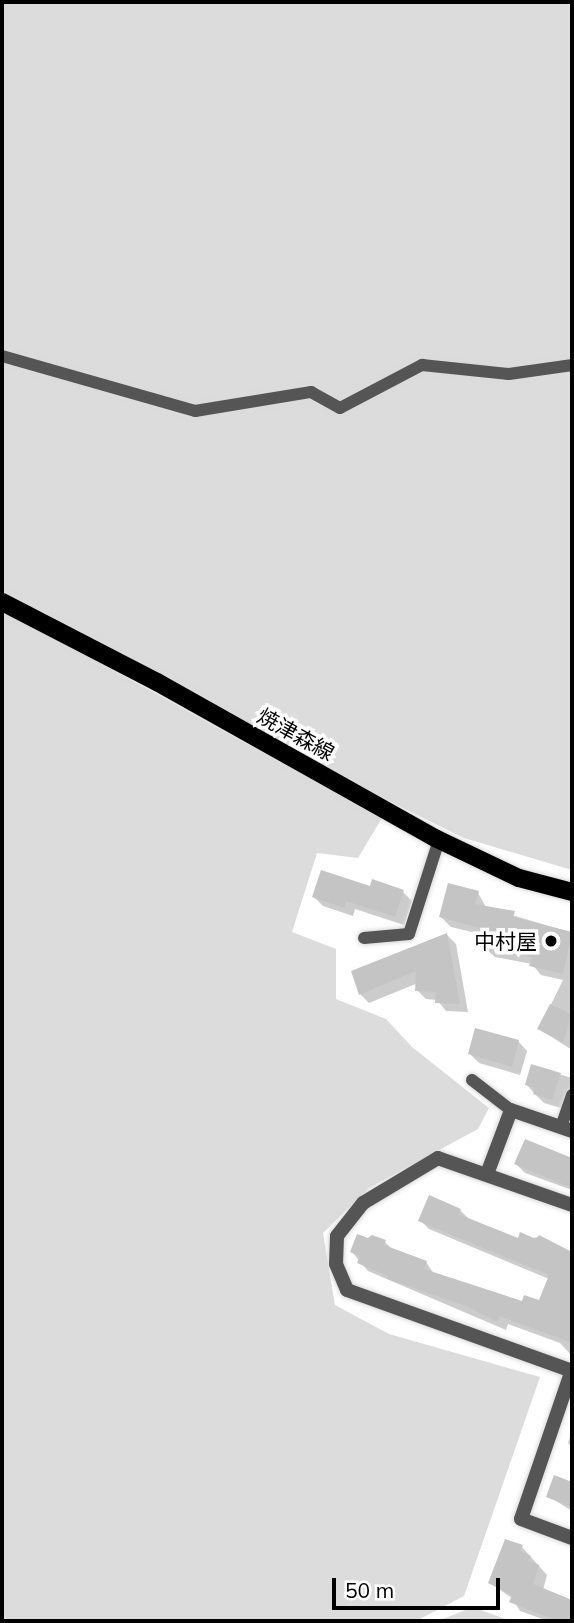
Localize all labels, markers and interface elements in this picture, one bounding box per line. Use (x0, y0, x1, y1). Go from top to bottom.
street label: 焼津森線 (253, 703, 339, 765)
place label: 中村屋 (474, 928, 537, 954)
marker: 中村屋 (543, 933, 559, 949)
scale bar (336, 1564, 504, 1608)
text: 50 m (345, 1577, 394, 1603)

